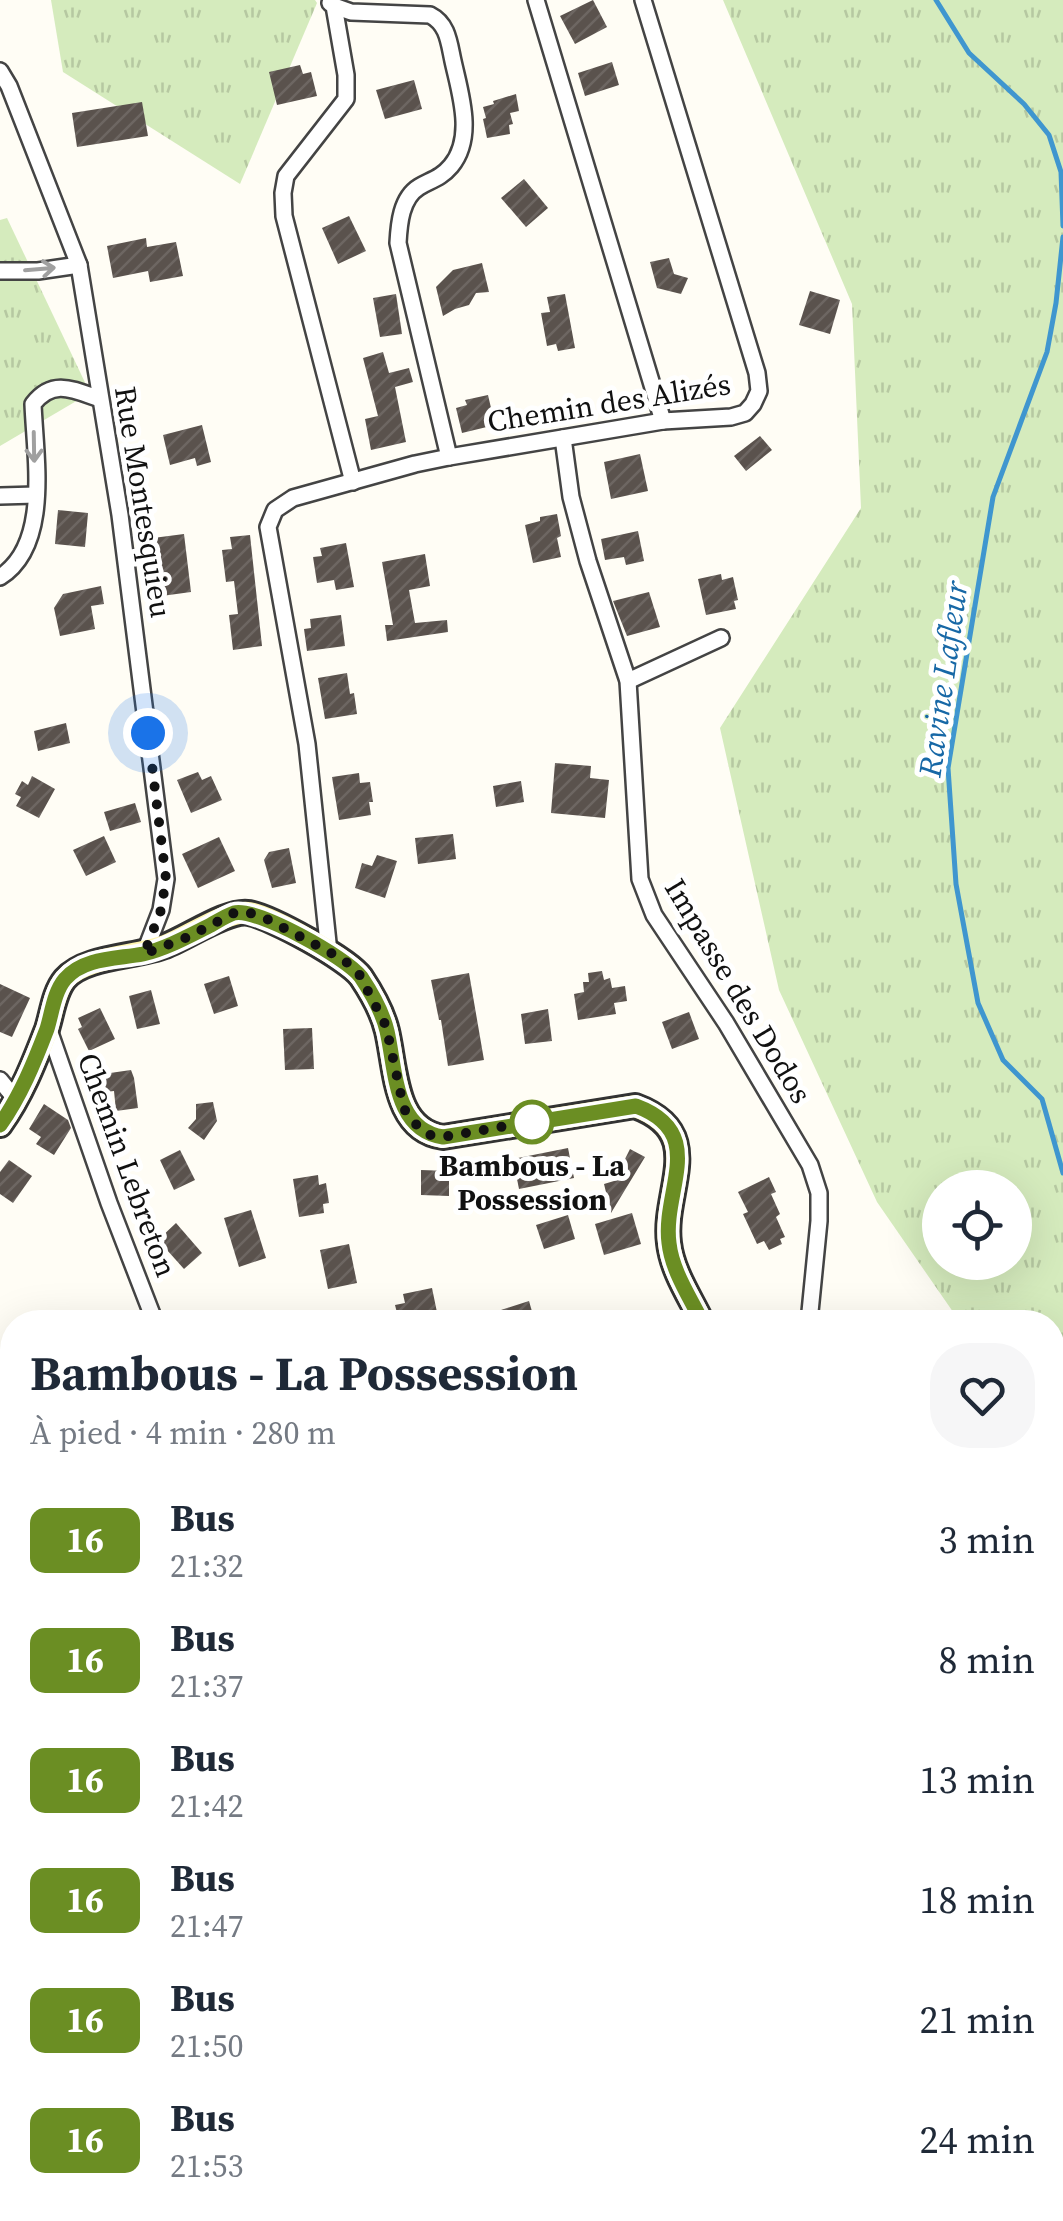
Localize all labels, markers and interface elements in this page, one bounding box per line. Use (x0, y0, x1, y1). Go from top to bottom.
one-way arrow (23, 260, 55, 279)
street label: Chemin des Alizés (484, 363, 733, 442)
street label: Rue Montesquieu (105, 383, 182, 621)
one-way arrow (25, 431, 44, 463)
water label: Ravine Lafleur (907, 577, 979, 781)
your location (123, 708, 173, 758)
street label: Impasse des Dodos (655, 871, 822, 1111)
street label: Chemin Lebreton (68, 1047, 187, 1283)
marker: Bambous - La Possession (511, 1101, 553, 1143)
place label: Bambous - La Possession (439, 1145, 626, 1220)
map controls (922, 1170, 1032, 1280)
button: locate (922, 1170, 1032, 1280)
text: Bambous - La Possession (30, 1340, 578, 1406)
button: heart (930, 1343, 1035, 1448)
text: À pied · 4 min · 280 m (30, 1411, 336, 1455)
text: Bus (170, 1492, 235, 1544)
text: 3 min (939, 1514, 1035, 1566)
text: 16 (66, 1516, 104, 1564)
text: 21:32 (170, 1544, 244, 1588)
text: Bus (170, 1612, 235, 1664)
text: 8 min (939, 1634, 1035, 1686)
text: 16 (66, 1636, 104, 1684)
text: 21:37 (170, 1664, 244, 1708)
text: Bus (170, 1732, 235, 1784)
text: 13 min (920, 1754, 1035, 1806)
text: 16 (66, 1756, 104, 1804)
text: 21:42 (170, 1784, 244, 1828)
text: Bus (170, 1852, 235, 1904)
text: 18 min (920, 1874, 1035, 1926)
text: 16 (66, 1876, 104, 1924)
text: 21:47 (170, 1904, 244, 1948)
text: Bus (170, 1972, 235, 2024)
text: 21 min (920, 1994, 1035, 2046)
text: 16 (66, 1996, 104, 2044)
text: 21:50 (170, 2024, 244, 2068)
text: Bus (170, 2092, 235, 2144)
text: 24 min (920, 2114, 1035, 2166)
text: 16 (66, 2116, 104, 2164)
text: 21:53 (170, 2144, 244, 2188)

